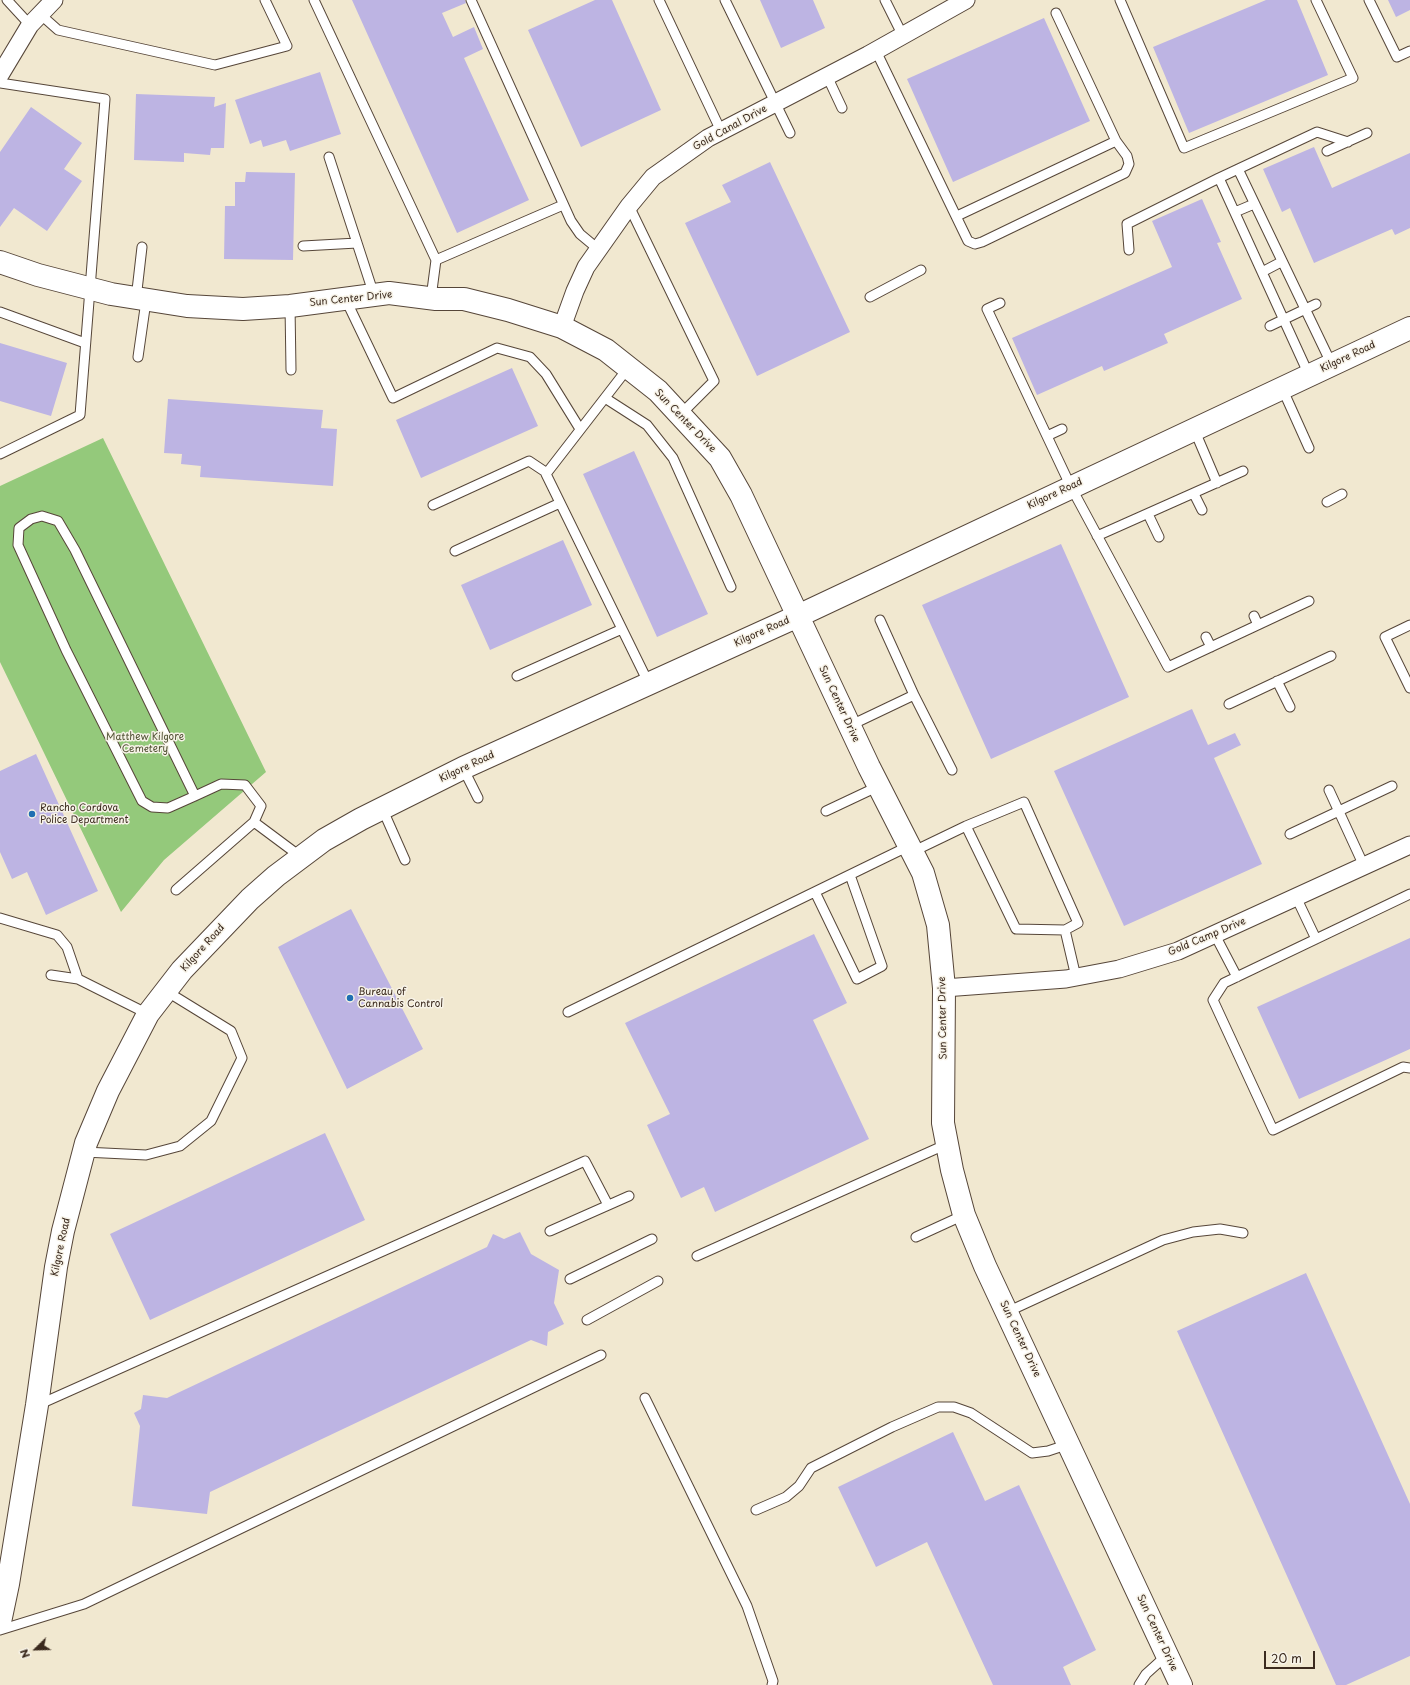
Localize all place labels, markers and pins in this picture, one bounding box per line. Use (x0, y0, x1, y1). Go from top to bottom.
place label: Rancho Cordova Police Department (40, 802, 129, 826)
marker: Rancho Cordova Police Department (27, 809, 37, 819)
place label: Bureau of Cannabis Control (358, 986, 443, 1010)
marker: Bureau of Cannabis Control (345, 993, 355, 1003)

